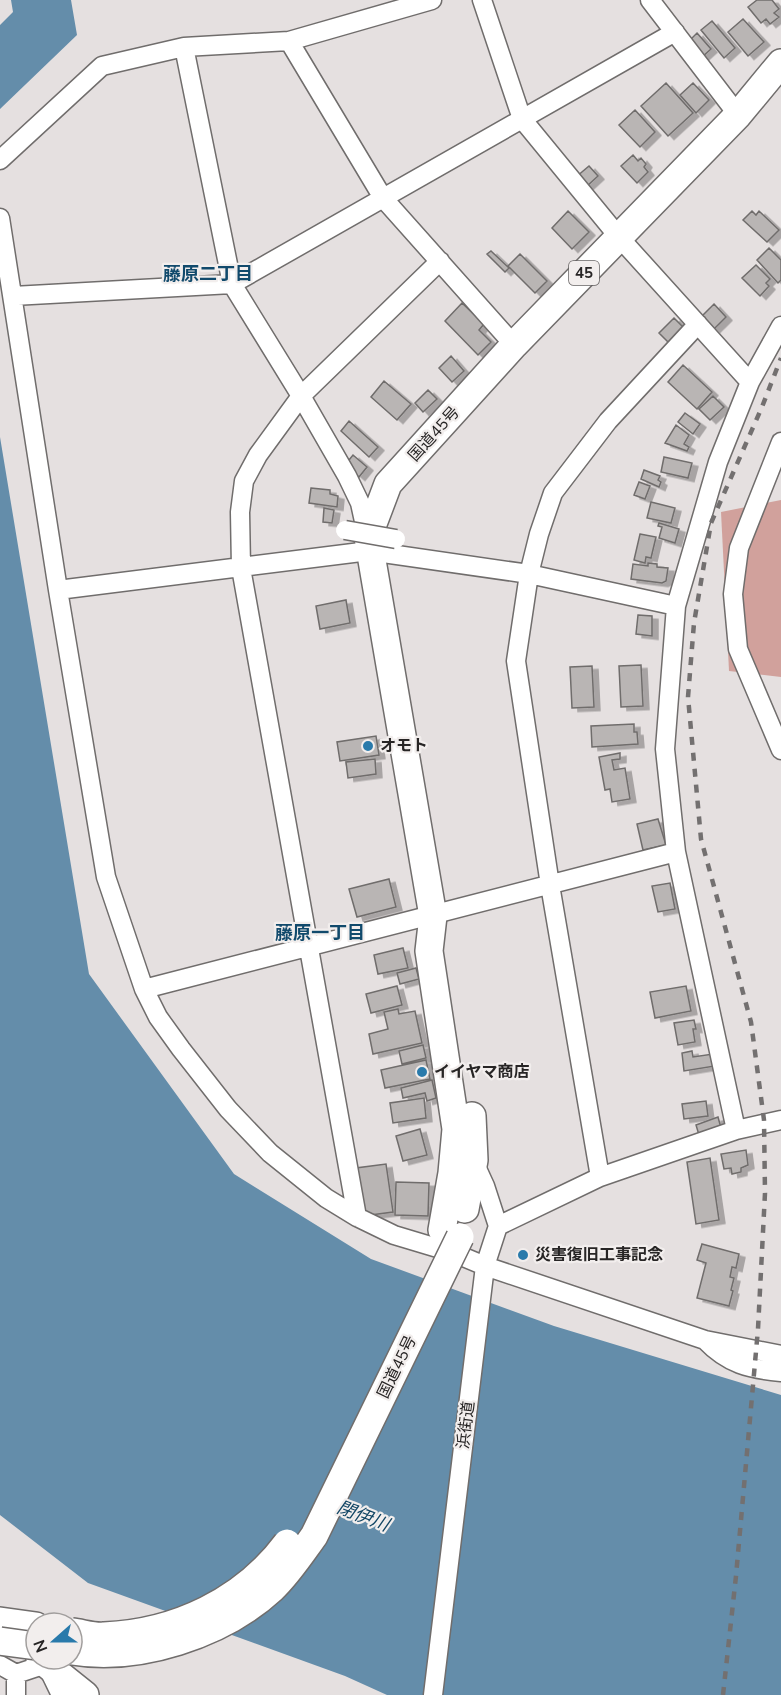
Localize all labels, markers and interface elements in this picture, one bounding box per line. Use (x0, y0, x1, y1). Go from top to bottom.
road number: 45 (569, 261, 599, 285)
district label: 藤原二丁目 (163, 262, 253, 286)
street label: 国道45号 (403, 402, 465, 466)
place label: オモト (380, 735, 428, 757)
marker: オモト (361, 739, 375, 753)
district label: 藤原一丁目 (275, 921, 365, 945)
place label: イイヤマ商店 (434, 1061, 530, 1083)
marker: イイヤマ商店 (415, 1065, 429, 1079)
place label: 災害復旧工事記念 (535, 1244, 663, 1266)
marker: 災害復旧工事記念 (516, 1248, 530, 1262)
street label: 国道45号 (372, 1332, 422, 1402)
street label: 浜街道 (452, 1400, 480, 1450)
water label: 閉伊川 (333, 1495, 394, 1538)
north arrow (24, 1611, 84, 1671)
text: N (29, 1636, 53, 1656)

